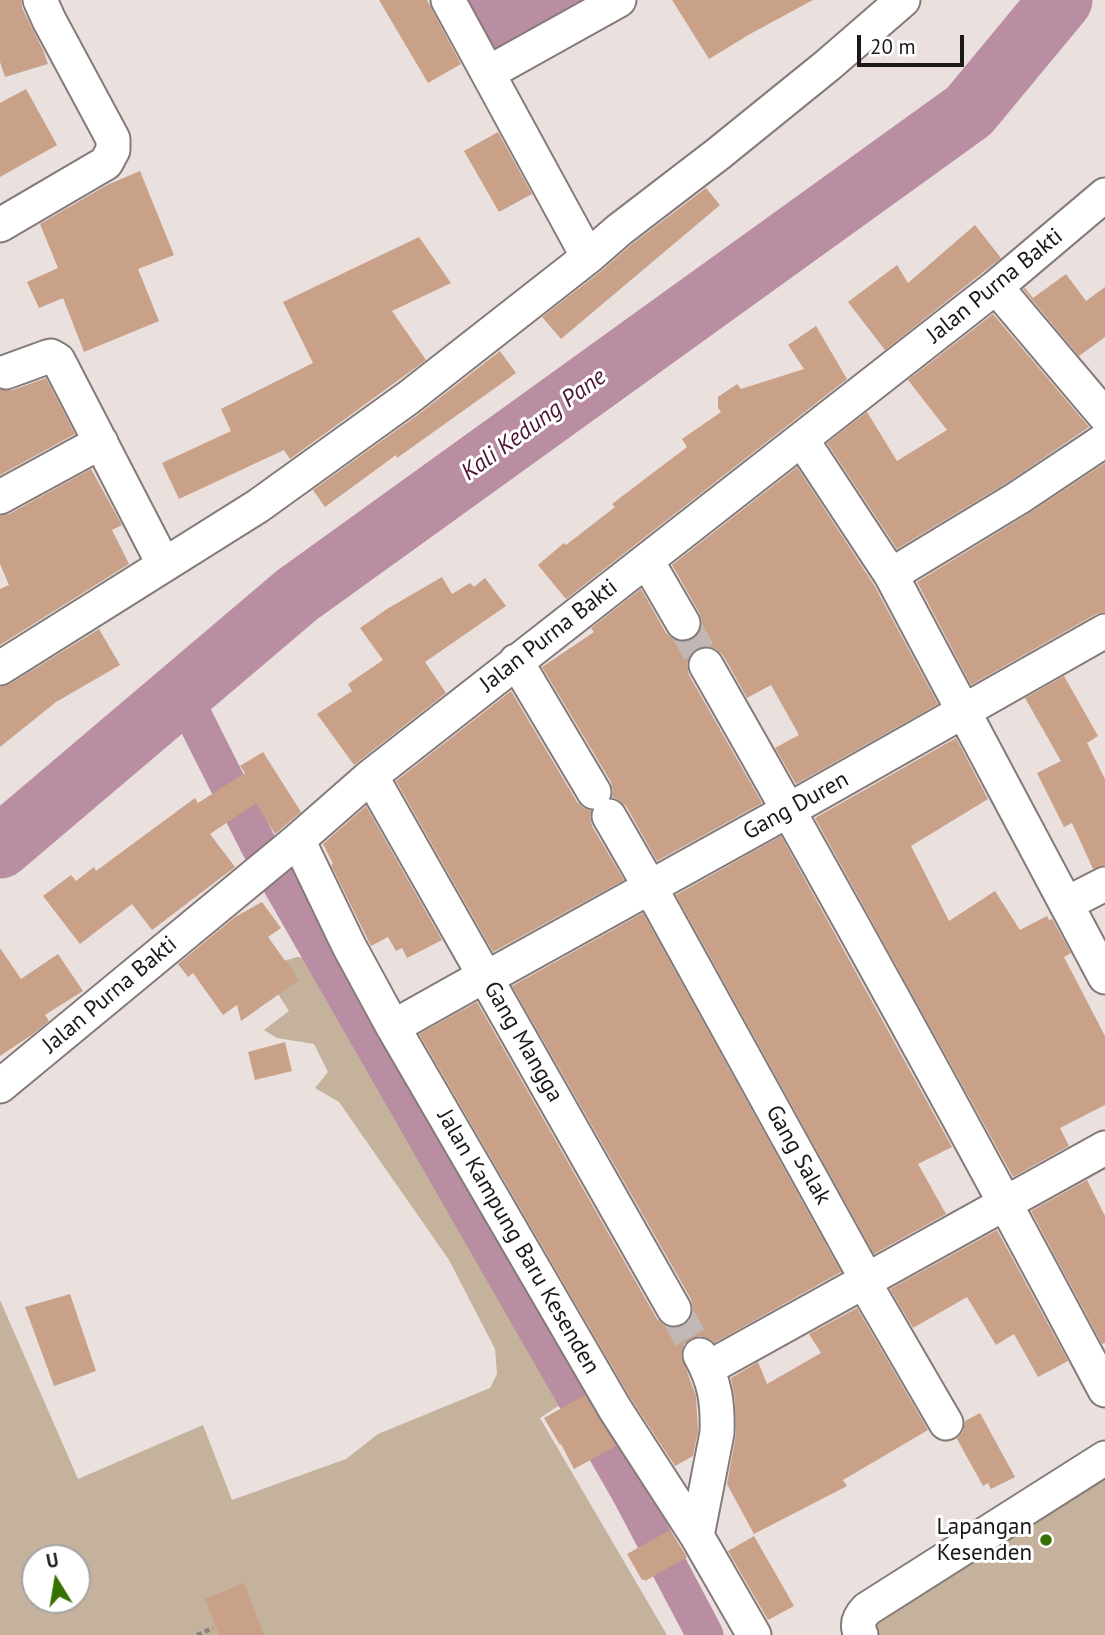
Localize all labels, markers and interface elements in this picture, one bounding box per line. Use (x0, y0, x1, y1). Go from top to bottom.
scale bar (860, 21, 967, 65)
text: 20 m (870, 33, 916, 60)
street label: Jalan Purna Bakti (921, 223, 1069, 349)
water label: Kali Kedung Pane (456, 363, 612, 487)
street label: Jalan Purna Bakti (475, 574, 623, 698)
street label: Gang Duren (739, 766, 853, 846)
street label: Jalan Purna Bakti (37, 931, 183, 1059)
street label: Gang Mangga (477, 977, 569, 1107)
street label: Gang Salak (759, 1101, 837, 1209)
street label: Jalan Kampung Baru Kesenden (431, 1105, 605, 1379)
place label: Lapangan Kesenden (936, 1513, 1032, 1567)
marker: Lapangan Kesenden (1038, 1532, 1054, 1548)
north arrow (21, 1544, 91, 1614)
text: U (44, 1547, 61, 1573)

